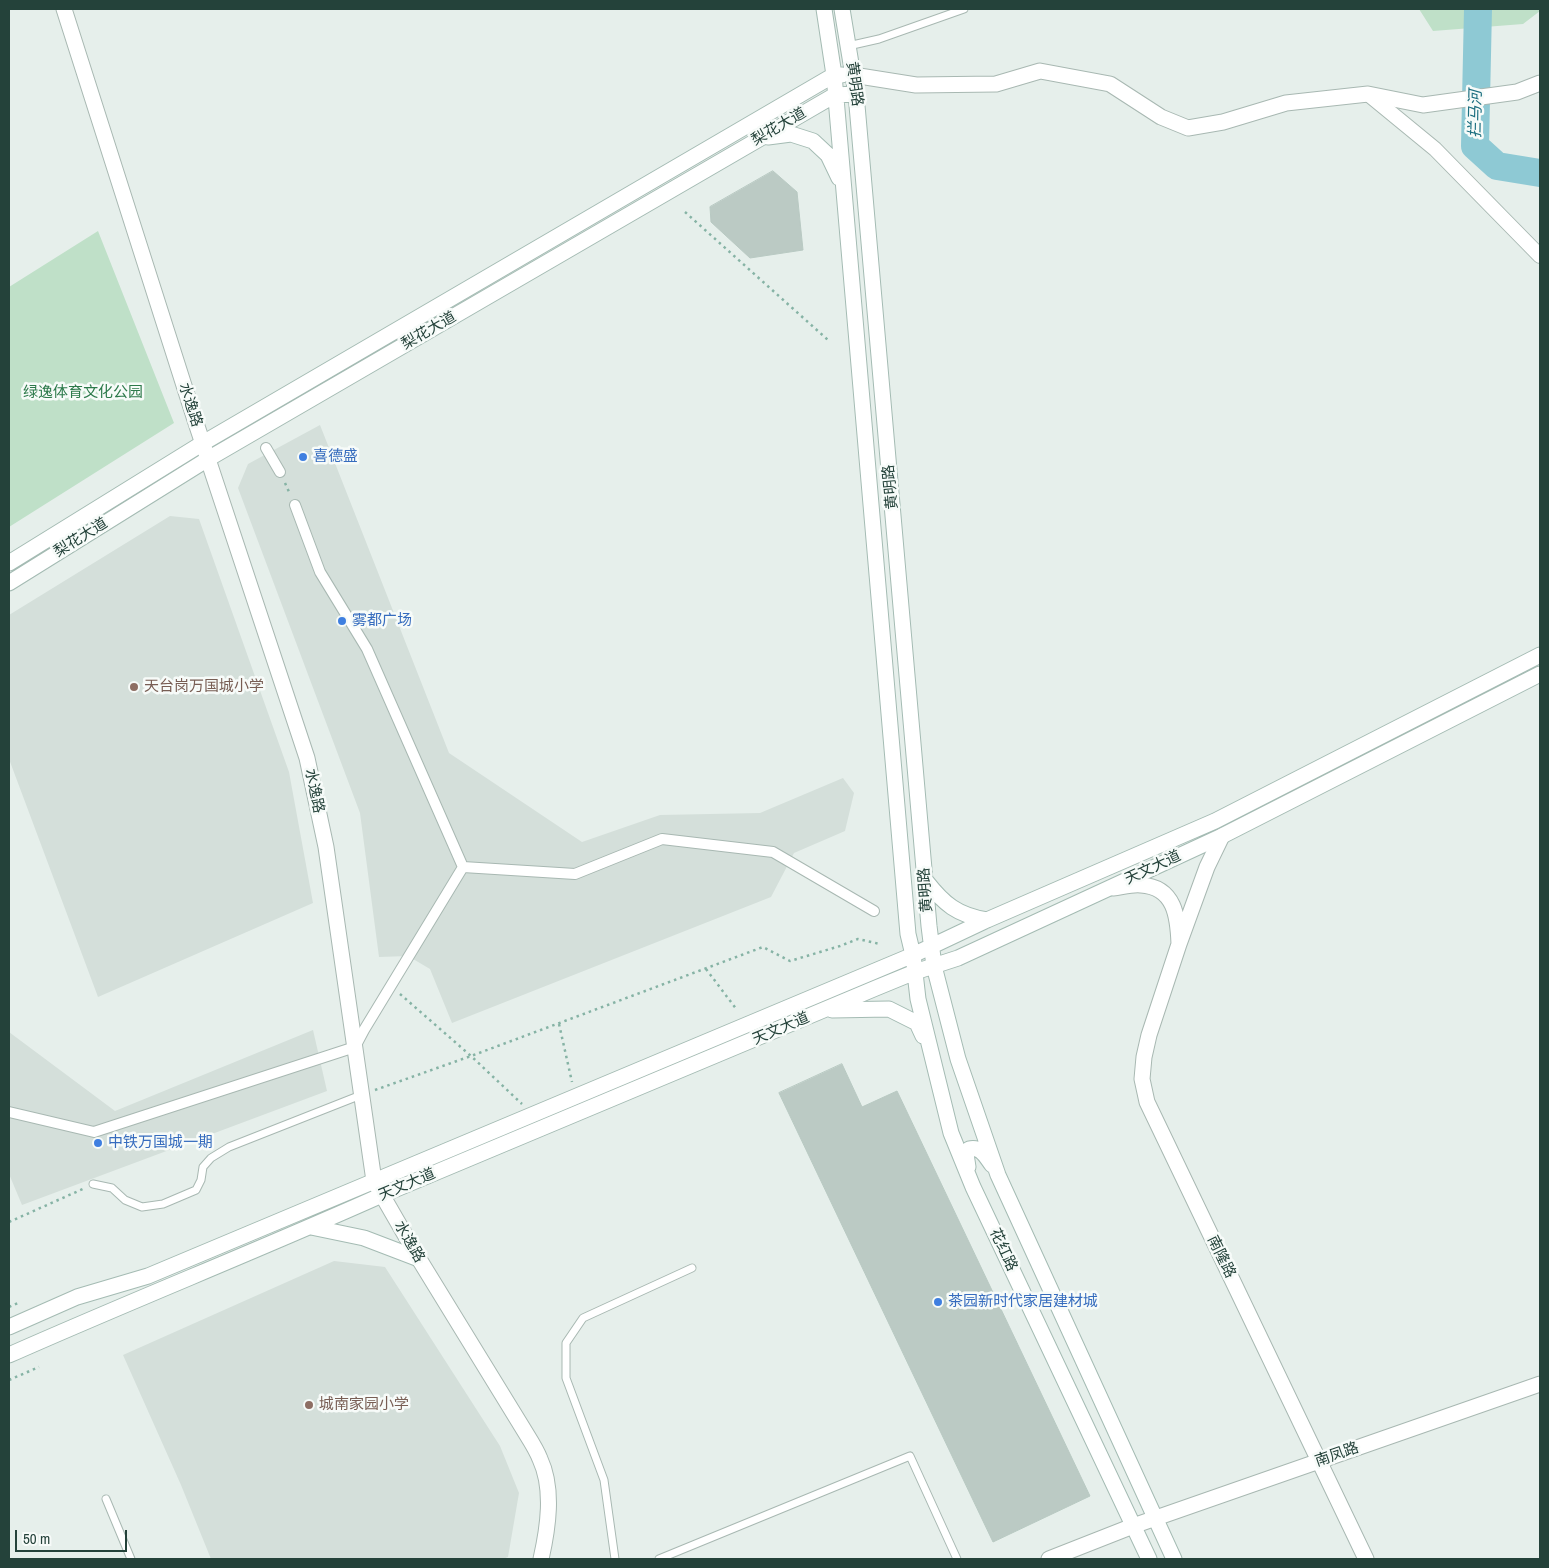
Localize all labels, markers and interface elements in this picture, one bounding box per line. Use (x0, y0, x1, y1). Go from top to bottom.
street label: 黄明路 (842, 60, 866, 108)
water label: 拦马河 (1466, 90, 1486, 138)
street label: 梨花大道 (749, 104, 809, 150)
street label: 梨花大道 (399, 308, 459, 354)
street label: 水逸路 (174, 381, 206, 429)
park label: 绿逸体育文化公园 (23, 384, 143, 402)
place label: 喜德盛 (313, 448, 358, 466)
marker: 喜德盛 (297, 451, 309, 463)
street label: 黄明路 (880, 464, 902, 510)
street label: 梨花大道 (51, 514, 111, 562)
place label: 雾都广场 (352, 612, 412, 630)
marker: 雾都广场 (336, 615, 348, 627)
place label: 天台岗万国城小学 (144, 678, 264, 696)
marker: 天台岗万国城小学 (128, 681, 140, 693)
street label: 水逸路 (301, 767, 327, 815)
street label: 天文大道 (1122, 847, 1184, 889)
street label: 黄明路 (915, 867, 937, 913)
street label: 天文大道 (750, 1009, 812, 1049)
place label: 中铁万国城一期 (108, 1134, 213, 1152)
marker: 中铁万国城一期 (92, 1137, 104, 1149)
street label: 天文大道 (376, 1165, 438, 1205)
street label: 水逸路 (390, 1218, 428, 1266)
street label: 花红路 (985, 1226, 1021, 1274)
street label: 南隆路 (1203, 1233, 1239, 1281)
place label: 茶园新时代家居建材城 (948, 1293, 1098, 1311)
marker: 茶园新时代家居建材城 (932, 1296, 944, 1308)
place label: 城南家园小学 (319, 1396, 409, 1414)
marker: 城南家园小学 (303, 1399, 315, 1411)
street label: 南凤路 (1313, 1439, 1361, 1471)
scale bar (18, 1520, 130, 1552)
text: 50 m (23, 1528, 50, 1549)

